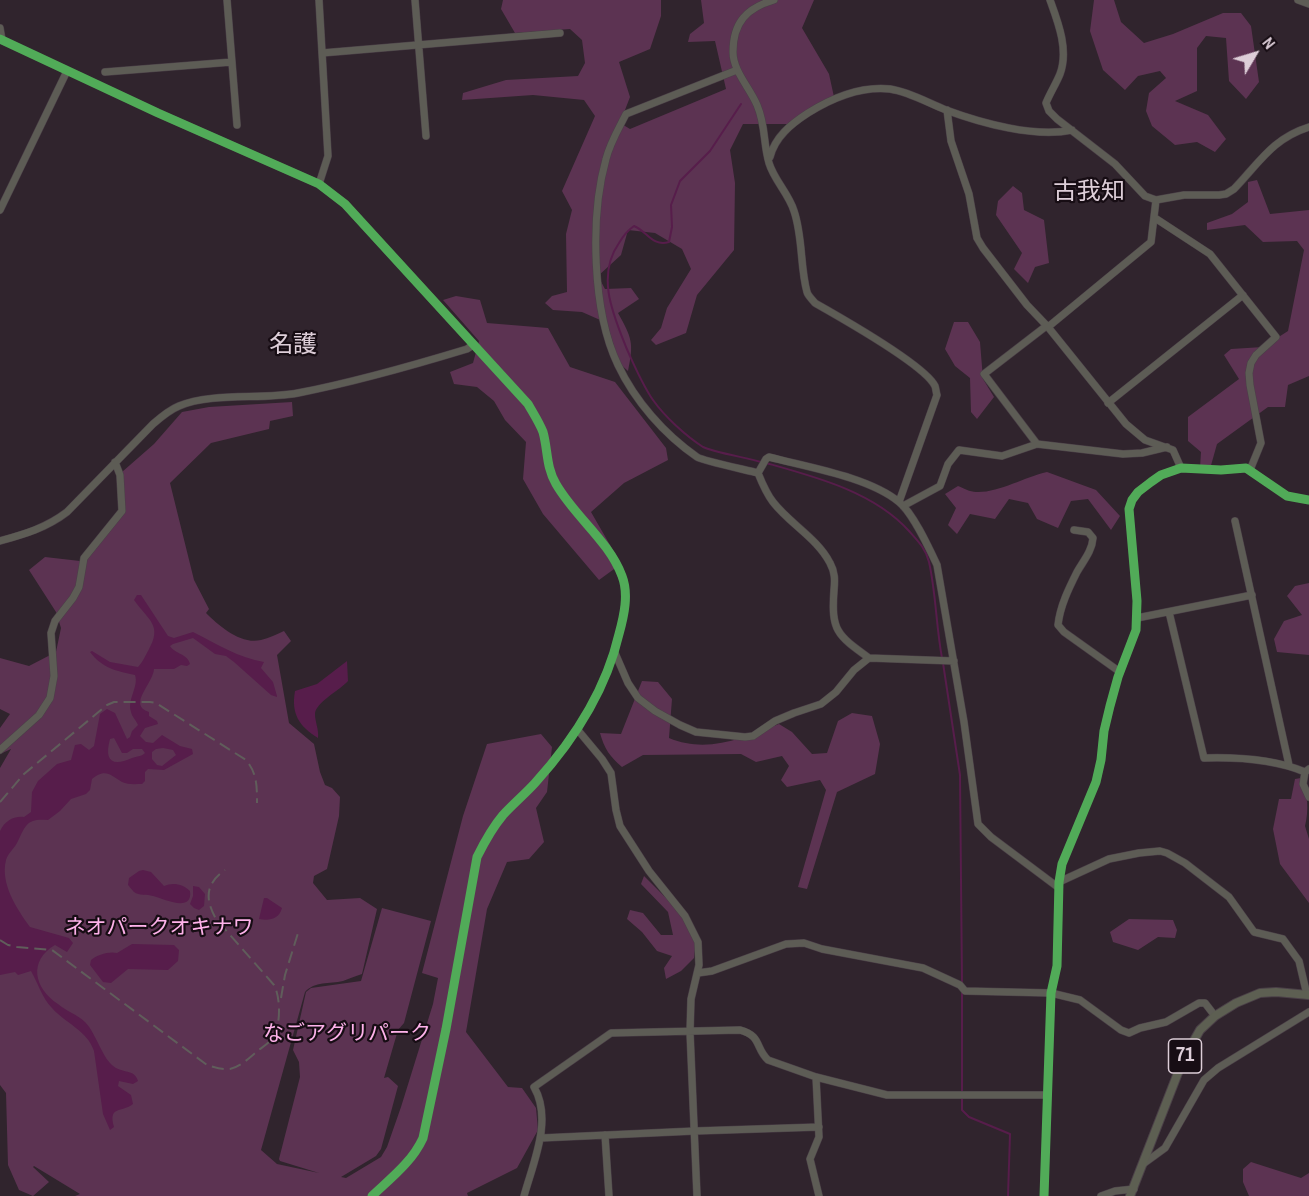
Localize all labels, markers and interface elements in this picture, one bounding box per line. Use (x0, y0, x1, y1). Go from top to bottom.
north arrow (1225, 24, 1285, 84)
text: N (1258, 32, 1281, 53)
district label: 古我知 (1053, 179, 1125, 207)
district label: 名護 (269, 332, 317, 360)
park label: ネオパークオキナワ (65, 915, 253, 941)
park label: なごアグリパーク (263, 1021, 431, 1047)
road number: 71 (1168, 1039, 1202, 1073)

